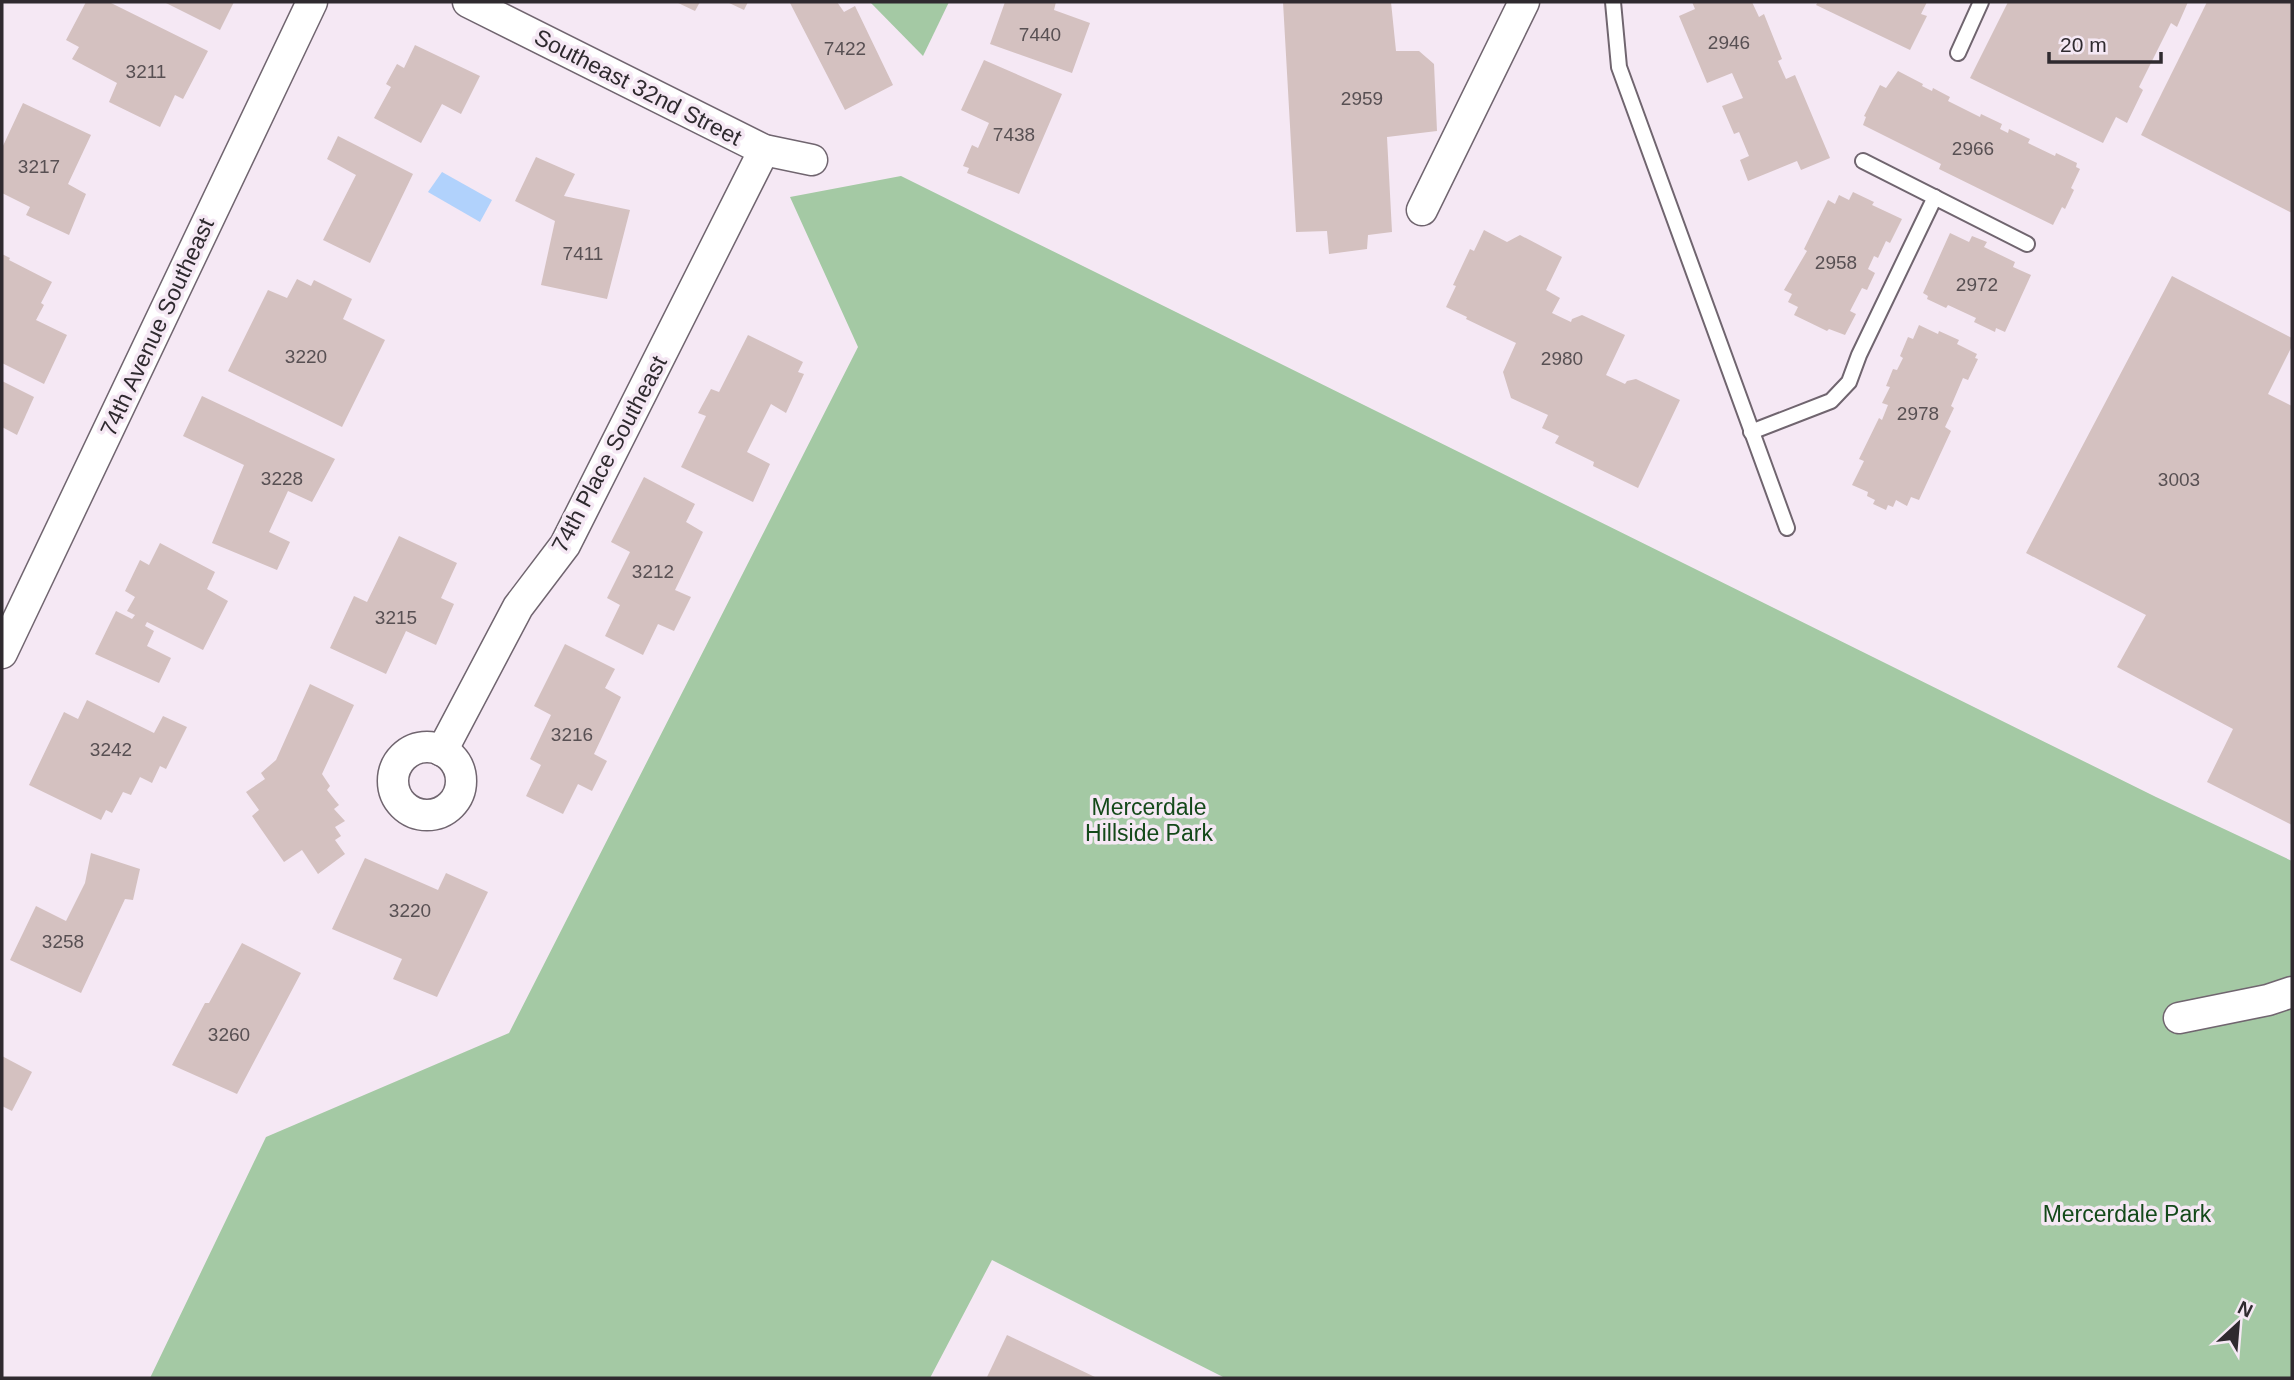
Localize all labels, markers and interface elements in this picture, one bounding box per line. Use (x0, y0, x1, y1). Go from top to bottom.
scale bar (2049, 21, 2161, 65)
street label: Southeast 32nd Street (530, 23, 746, 151)
house number: 7440 (1019, 24, 1061, 45)
house number: 2946 (1708, 32, 1750, 53)
text: 20 m (2060, 33, 2107, 56)
house number: 7422 (824, 38, 866, 59)
house number: 3211 (126, 61, 166, 82)
house number: 2959 (1341, 88, 1383, 109)
house number: 7438 (993, 124, 1035, 145)
house number: 2966 (1952, 138, 1994, 159)
house number: 3217 (18, 156, 60, 177)
street label: 74th Avenue Southeast (95, 213, 219, 440)
house number: 7411 (563, 243, 603, 264)
house number: 2958 (1815, 252, 1857, 273)
house number: 2972 (1956, 274, 1998, 295)
house number: 3220 (285, 346, 327, 367)
house number: 2980 (1541, 348, 1583, 369)
street label: 74th Place Southeast (546, 351, 672, 557)
house number: 2978 (1897, 403, 1939, 424)
house number: 3228 (261, 468, 303, 489)
house number: 3003 (2158, 469, 2200, 490)
house number: 3212 (632, 561, 674, 582)
house number: 3215 (375, 607, 417, 628)
house number: 3216 (551, 724, 593, 745)
house number: 3242 (90, 739, 132, 760)
park label: Mercerdale Hillside Park (1085, 794, 1213, 846)
house number: 3220 (389, 900, 431, 921)
house number: 3258 (42, 931, 84, 952)
house number: 3260 (208, 1024, 250, 1045)
park label: Mercerdale Park (2043, 1201, 2212, 1227)
north arrow (2203, 1289, 2273, 1359)
text: N (2234, 1297, 2256, 1322)

